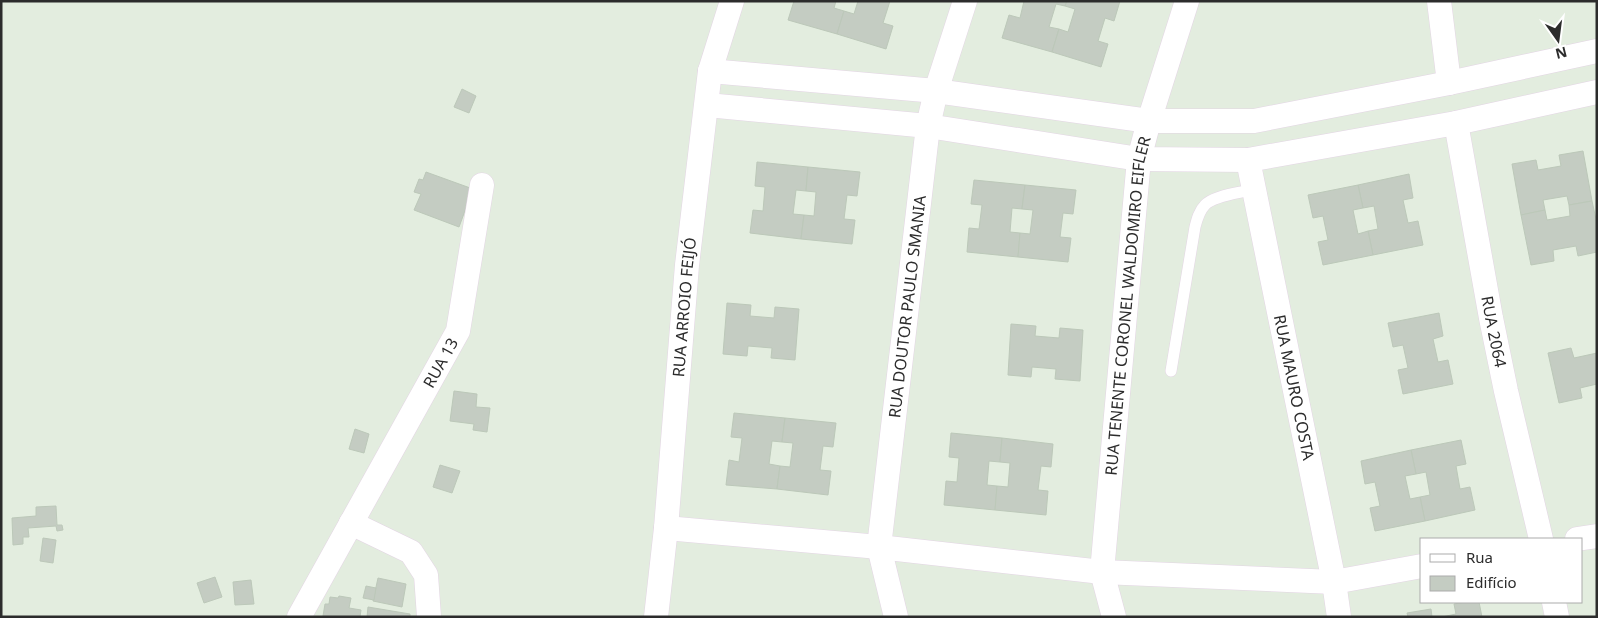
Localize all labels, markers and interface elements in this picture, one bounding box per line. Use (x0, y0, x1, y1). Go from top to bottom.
north arrow (1533, 15, 1583, 65)
text: N (1553, 43, 1569, 64)
street label: RUA TENENTE CORONEL WALDOMIRO EIFLER (1100, 134, 1156, 476)
street label: RUA DOUTOR PAULO SMANIA (883, 193, 931, 419)
street label: RUA ARROIO FEIJÓ (667, 236, 701, 378)
street label: RUA 2064 (1476, 294, 1512, 369)
street label: RUA MAURO COSTA (1269, 313, 1320, 463)
street label: RUA 13 (418, 334, 463, 392)
legend (1420, 538, 1583, 603)
text: Rua (1466, 547, 1493, 567)
text: Edifício (1466, 572, 1517, 592)

